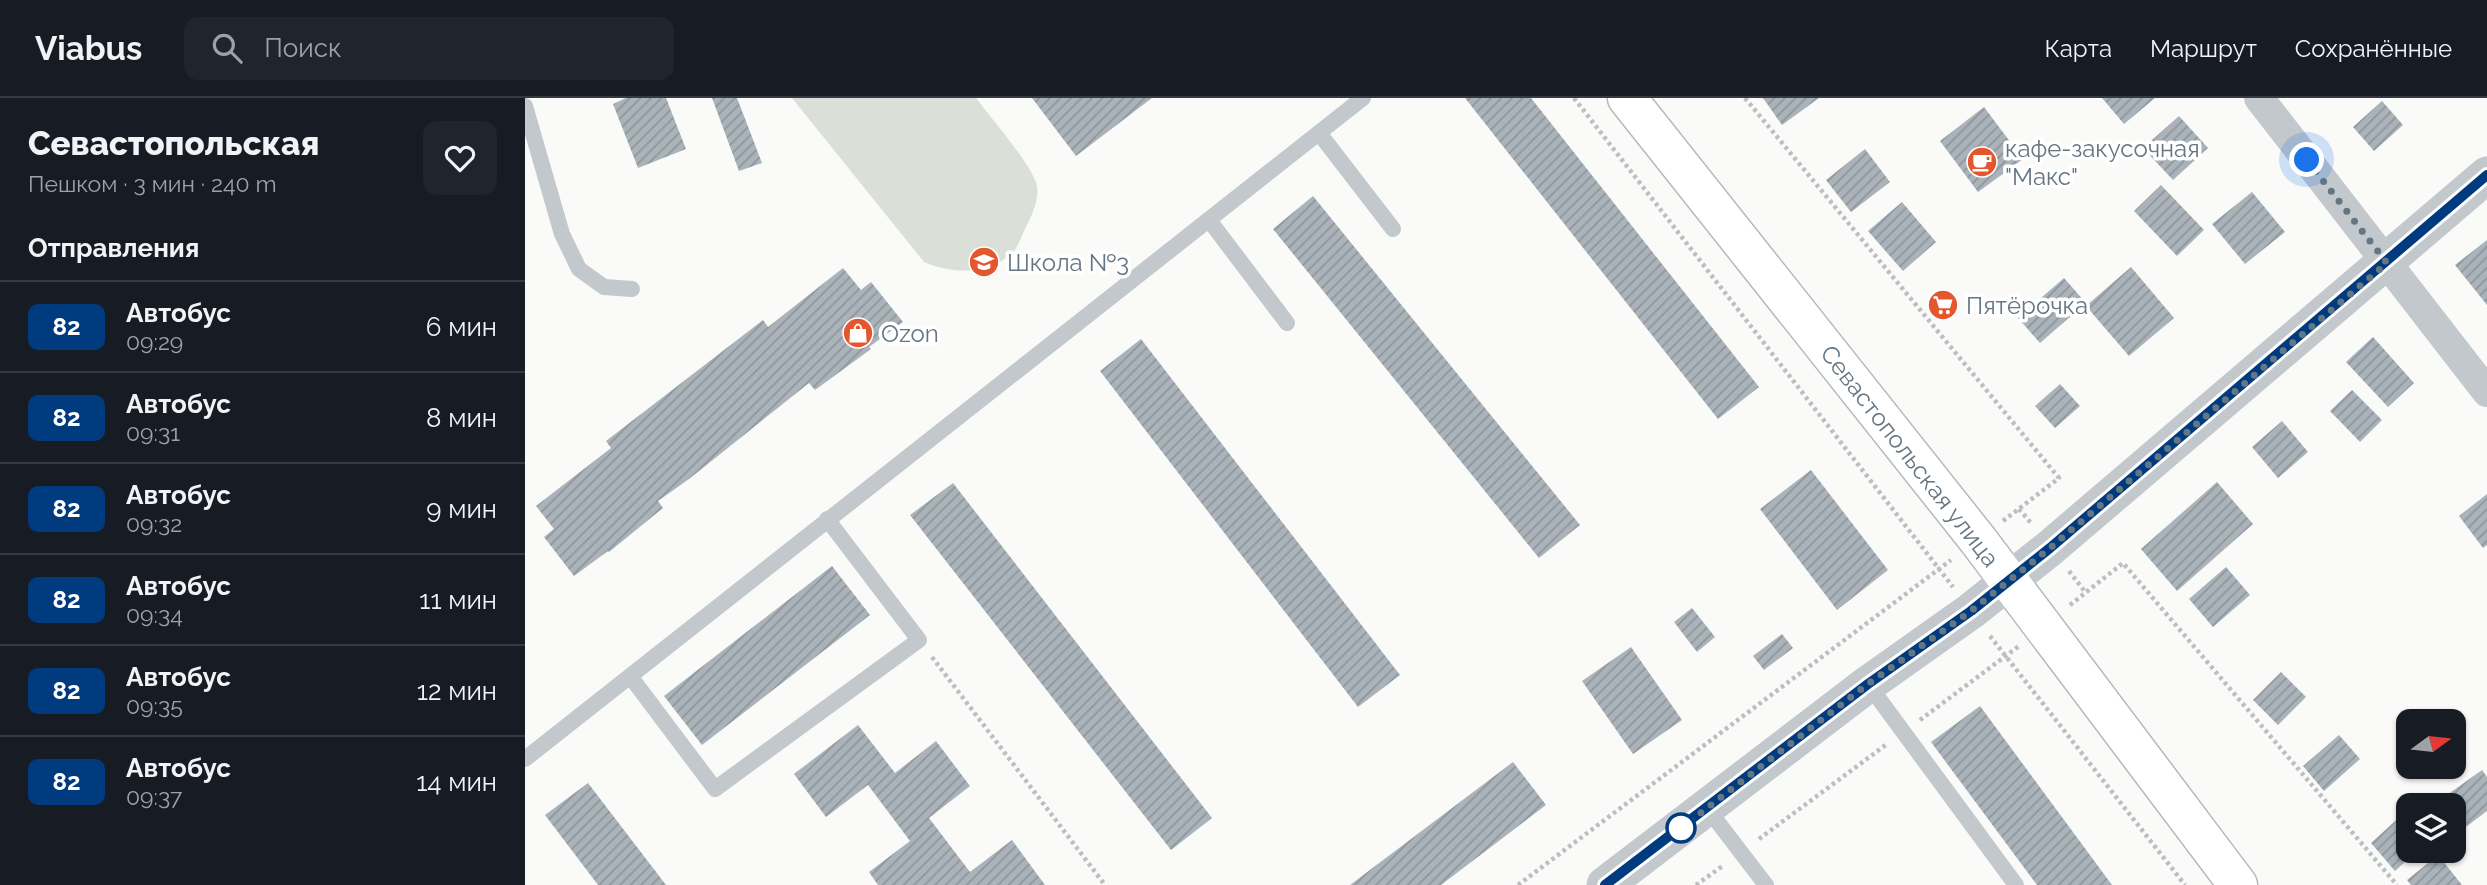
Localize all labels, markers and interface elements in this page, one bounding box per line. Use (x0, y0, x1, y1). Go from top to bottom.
search box (184, 17, 674, 80)
text: Viabus (35, 29, 142, 68)
icon: search (208, 29, 246, 67)
text: Поиск (264, 33, 342, 63)
text: Карта (2044, 34, 2112, 63)
text: Маршрут (2150, 34, 2257, 63)
text: Сохранённые (2295, 34, 2452, 63)
button: heart (423, 121, 497, 195)
text: Севастопольская (28, 124, 319, 163)
place label: кафе-закусочная "Макс" (2005, 134, 2200, 191)
your location (2289, 142, 2324, 177)
cafe icon: кафе-закусочная "Макс" (1965, 145, 1999, 179)
text: Пешком · 3 мин · 240 m (28, 170, 277, 197)
text: Отправления (28, 233, 199, 263)
school or university icon: Школа №3 (967, 245, 1001, 279)
place label: Школа №3 (1007, 248, 1129, 277)
supermarket icon: Пятёрочка (1926, 288, 1960, 322)
place label: Пятёрочка (1966, 291, 2088, 320)
text: Автобус (126, 298, 231, 328)
text: 82 (52, 312, 81, 341)
text: 6 мин (426, 312, 497, 342)
shop icon: Ozon (841, 316, 875, 350)
place label: Ozon (881, 319, 939, 348)
text: 09:29 (126, 328, 183, 355)
street label: Севастопольская улица (1814, 339, 2006, 573)
text: Автобус (126, 389, 231, 419)
text: 82 (52, 403, 81, 432)
text: 8 мин (426, 403, 497, 433)
text: 09:31 (126, 419, 180, 446)
text: Автобус (126, 480, 231, 510)
text: 82 (52, 494, 81, 523)
text: 9 мин (426, 494, 497, 524)
text: 09:32 (126, 510, 182, 537)
text: Автобус (126, 571, 231, 601)
text: 82 (52, 585, 81, 614)
text: 11 мин (419, 585, 497, 615)
text: 09:34 (126, 601, 183, 628)
text: Автобус (126, 662, 231, 692)
text: 82 (52, 676, 81, 705)
text: 12 мин (417, 676, 497, 706)
text: 09:35 (126, 692, 183, 719)
north arrow (2396, 709, 2466, 779)
map controls (2396, 709, 2466, 863)
text: Автобус (126, 753, 231, 783)
text: 82 (52, 767, 81, 796)
text: 14 мин (416, 767, 497, 797)
text: 09:37 (126, 783, 182, 810)
button: layers (2396, 793, 2466, 863)
unlabelled marker (1666, 813, 1696, 843)

